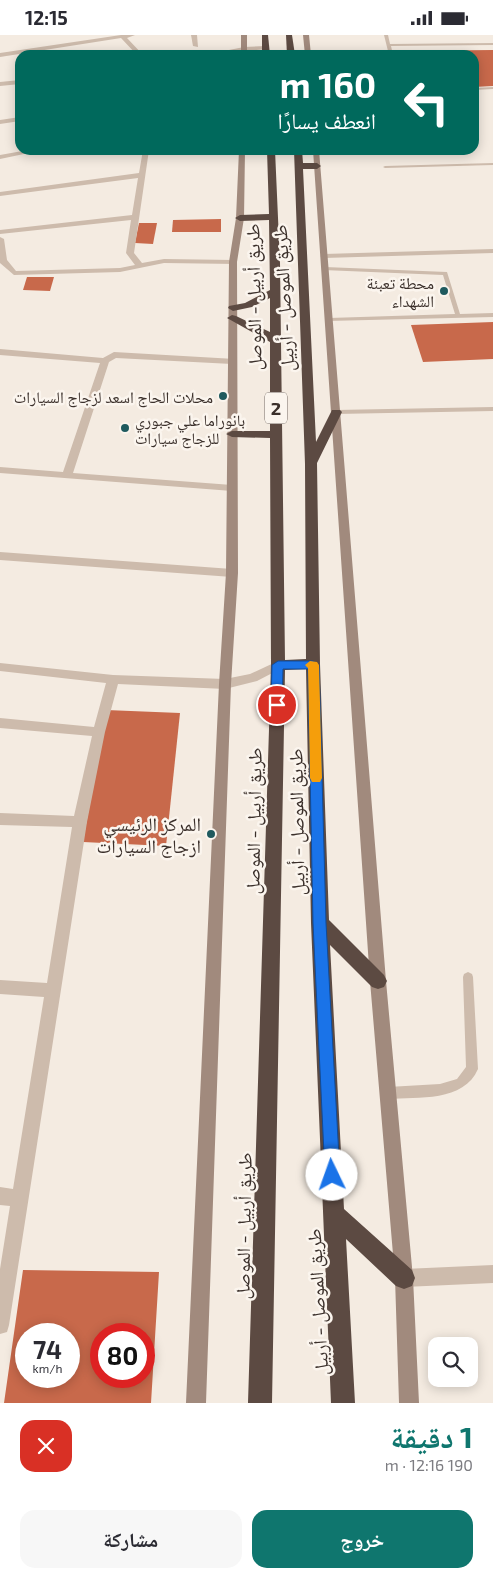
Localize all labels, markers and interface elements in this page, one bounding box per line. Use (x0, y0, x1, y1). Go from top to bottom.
text: 12:15 (25, 6, 68, 29)
text: 160 m (280, 63, 376, 105)
icon: left (394, 70, 459, 135)
text: انعطف يسارًا (277, 107, 376, 133)
street label: طريق أربيل - الموصل (240, 223, 267, 371)
street label: طريق الموصل - أربيل (268, 224, 299, 372)
place label: محطة تعبئة الشهداء (366, 273, 434, 311)
marker: محطة تعبئة الشهداء (438, 285, 450, 297)
place label: محلات الحاج اسعد لزجاج السيارات (14, 387, 213, 408)
marker: محلات الحاج اسعد لزجاج السيارات (217, 390, 229, 402)
road number: 2 (265, 393, 287, 423)
place label: بانوراما علي جبوري للزجاج سيارات (135, 410, 245, 449)
marker: بانوراما علي جبوري للزجاج سيارات (119, 422, 131, 434)
pin (256, 684, 298, 726)
icon: arrive (263, 691, 291, 719)
street label: طريق أربيل - الموصل (240, 747, 267, 895)
street label: طريق الموصل - أربيل (283, 748, 310, 896)
place label: المركز الرئيسي ازجاج السيارات (97, 812, 201, 858)
marker: المركز الرئيسي ازجاج السيارات (205, 828, 217, 840)
position arrow (305, 1148, 357, 1200)
street label: طريق أربيل - الموصل (230, 1152, 257, 1300)
street label: طريق الموصل - أربيل (302, 1228, 333, 1376)
speed limit sign: 80 (90, 1323, 155, 1388)
text: 74 (33, 1334, 62, 1364)
map controls (428, 1337, 478, 1387)
button: search (428, 1337, 478, 1387)
text: km/h (33, 1361, 62, 1375)
text: 1 دقيقة (391, 1418, 473, 1454)
button: close (20, 1420, 72, 1472)
text: 190 m · 12:16 (385, 1455, 473, 1474)
button: مشاركة (20, 1510, 242, 1568)
button: خروج (252, 1510, 473, 1568)

